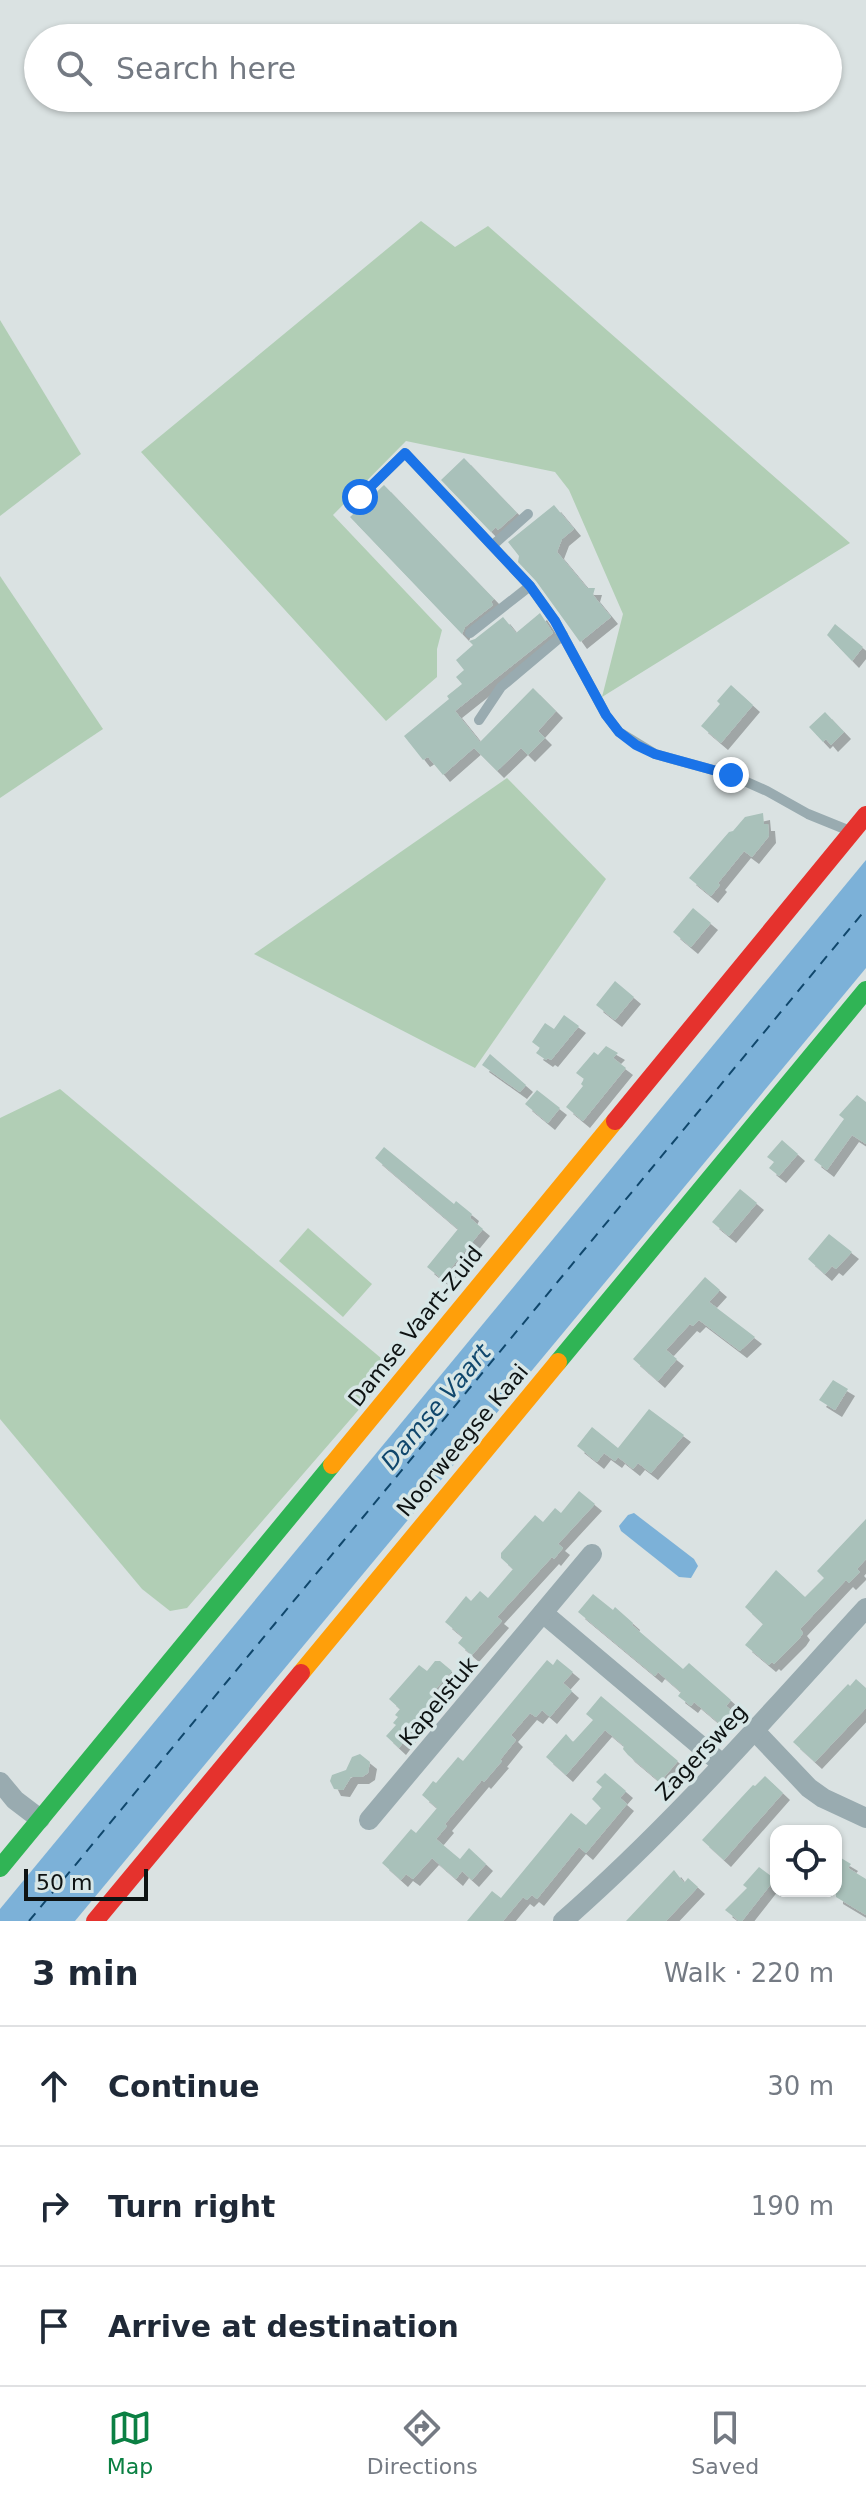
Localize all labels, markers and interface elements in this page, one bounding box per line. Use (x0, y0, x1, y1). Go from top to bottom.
search box (24, 24, 842, 112)
icon: search (52, 46, 96, 90)
text: Search here (116, 51, 296, 86)
route start (342, 479, 378, 515)
route end (713, 757, 749, 793)
street label: Damse Vaart-Zuid (342, 1240, 488, 1412)
water label: Damse Vaart (375, 1338, 497, 1476)
street label: Noorweegse Kaai (392, 1359, 533, 1521)
street label: Kapelstuk (394, 1652, 483, 1751)
street label: Zagersweg (651, 1699, 752, 1806)
map controls (770, 1825, 842, 1897)
button: locate (770, 1825, 842, 1897)
scale bar (24, 1865, 148, 1901)
text: 50 m (36, 1870, 92, 1895)
text: 3 min (32, 1953, 139, 1993)
text: Walk · 220 m (664, 1958, 834, 1988)
icon: ahead (32, 2064, 76, 2108)
text: Continue (108, 2069, 260, 2104)
text: 30 m (767, 2071, 834, 2101)
icon: right (32, 2184, 76, 2228)
text: Turn right (108, 2189, 275, 2224)
text: 190 m (751, 2191, 834, 2221)
icon: arrive (32, 2304, 76, 2348)
text: Arrive at destination (108, 2309, 459, 2344)
tab: Map (107, 2406, 153, 2479)
tab: Directions (367, 2406, 478, 2479)
tab: Saved (691, 2406, 759, 2479)

